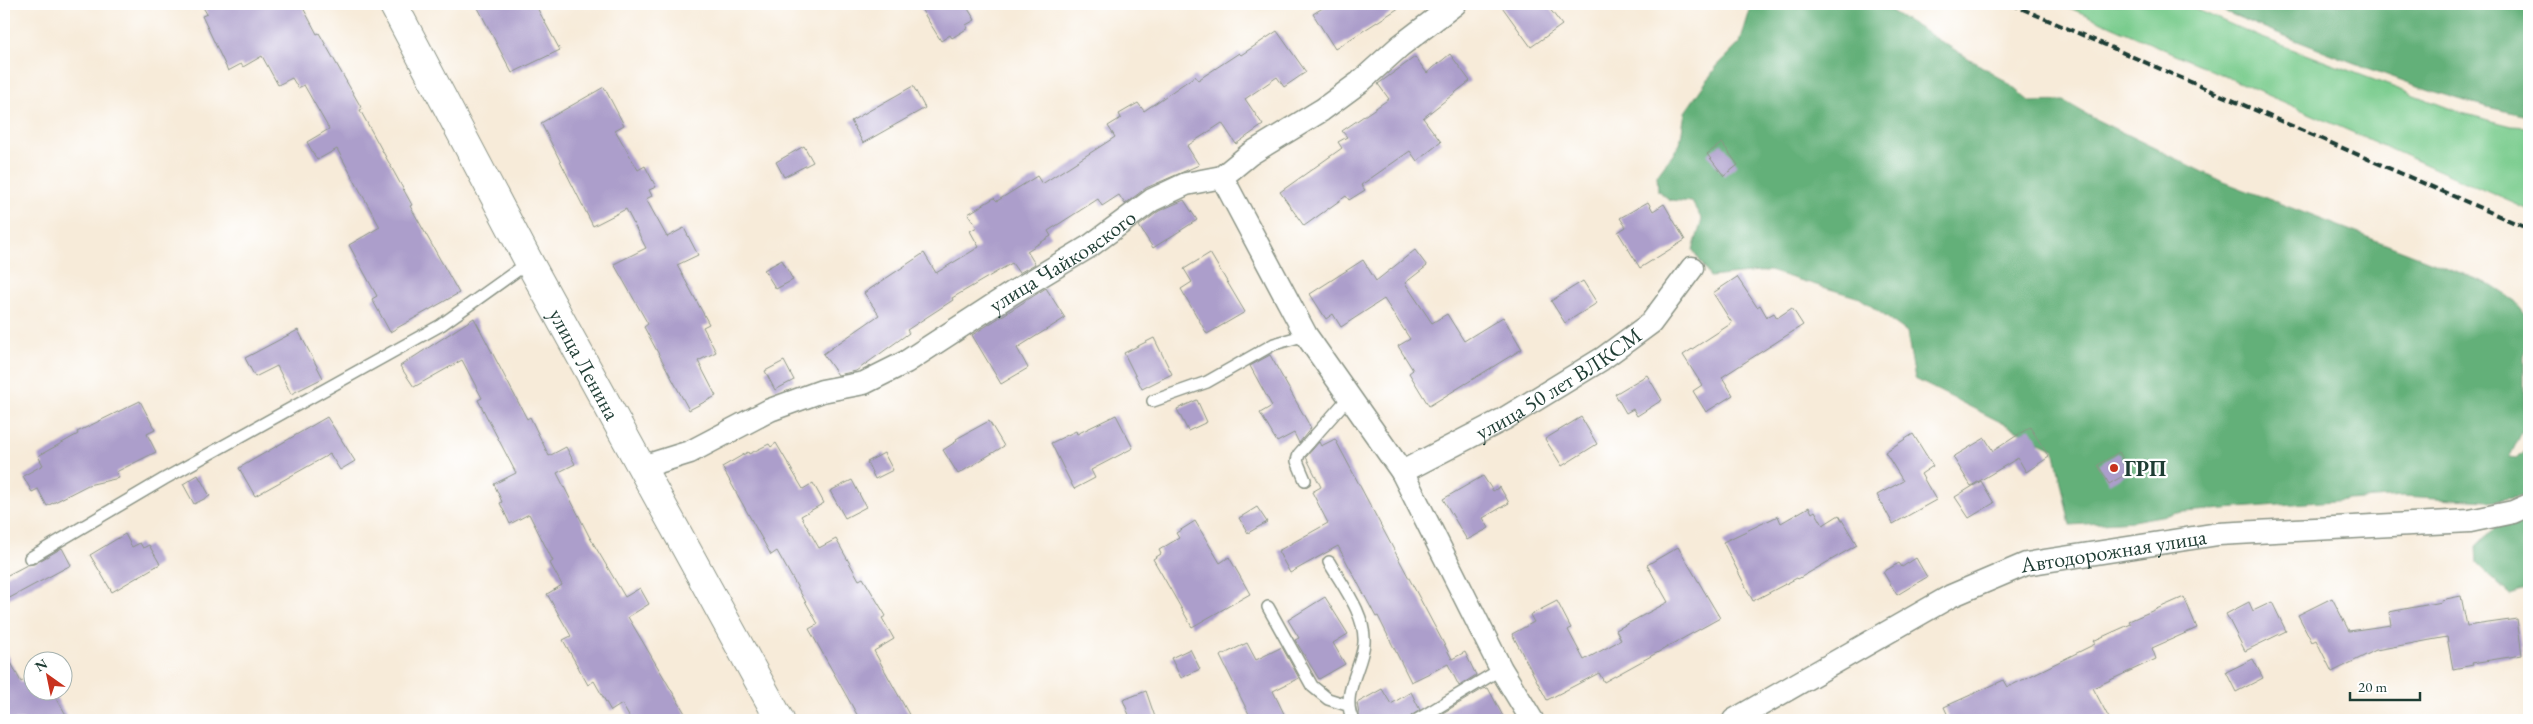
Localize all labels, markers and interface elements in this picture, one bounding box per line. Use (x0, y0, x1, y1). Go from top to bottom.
street label: улица Чайковского (983, 203, 1142, 319)
street label: улица Ленина (542, 303, 627, 426)
street label: улица 50 лет ВЛКСМ (1470, 321, 1648, 446)
place label: ГРП (2124, 454, 2166, 483)
marker: ГРП (2108, 462, 2120, 474)
street label: Автодорожная улица (2017, 522, 2209, 580)
north arrow (22, 652, 72, 702)
text: N (31, 654, 51, 676)
scale bar (2350, 669, 2420, 701)
text: 20 m (2358, 677, 2387, 696)

